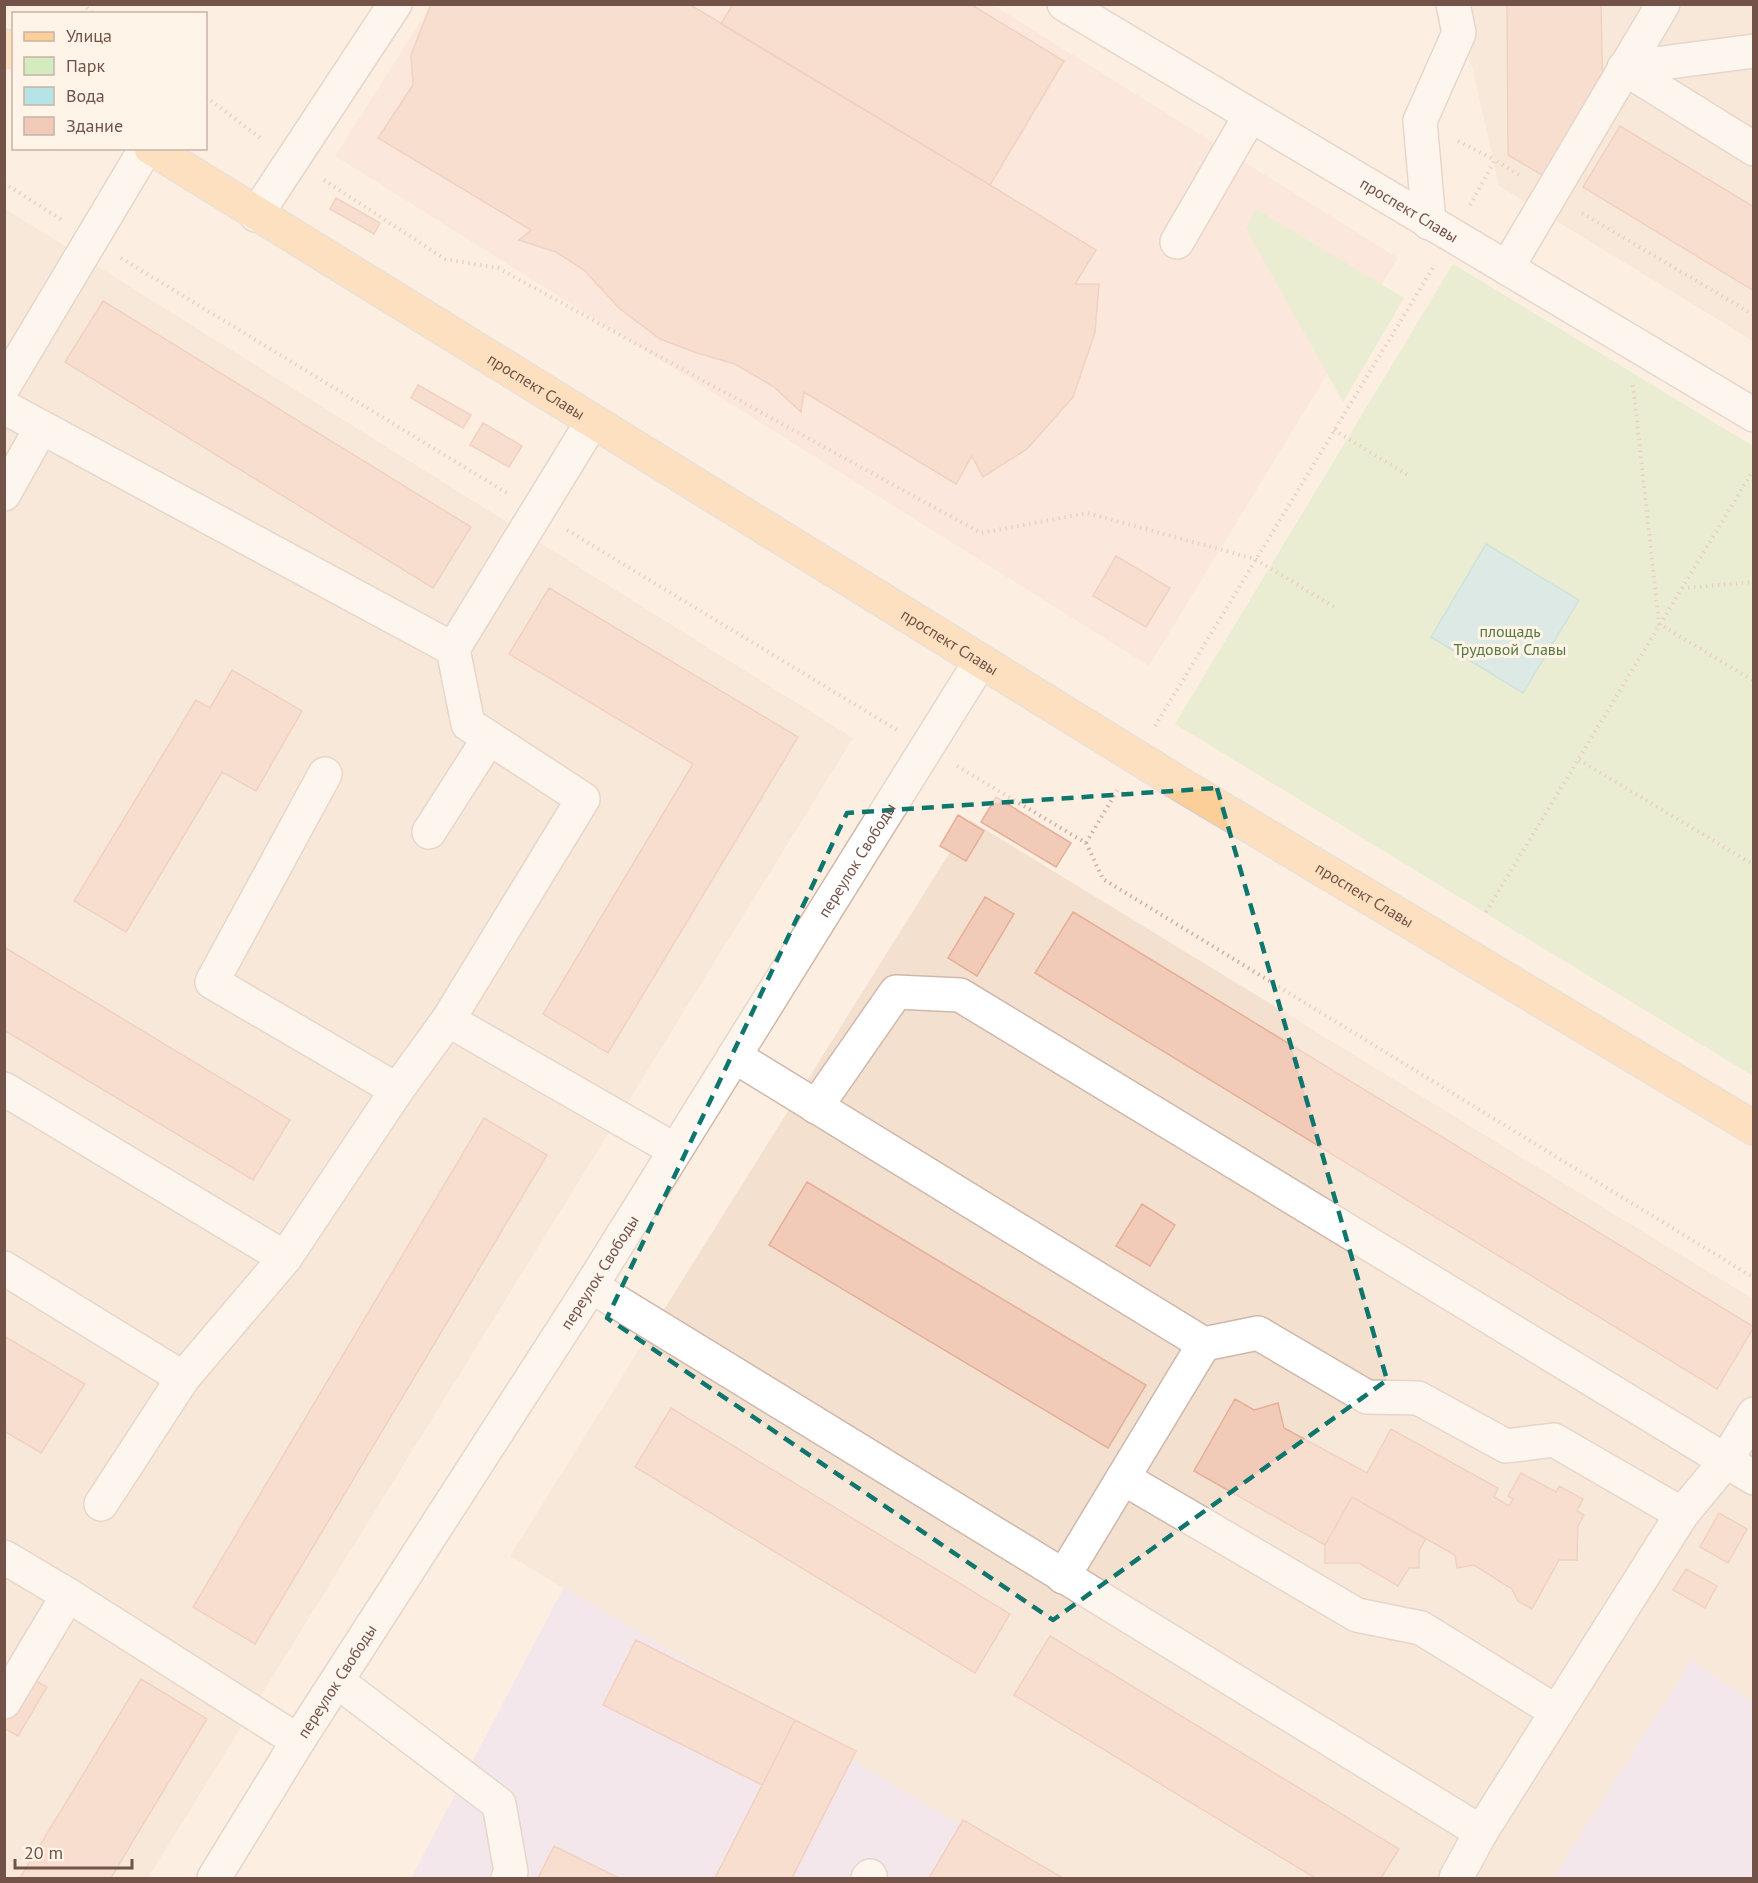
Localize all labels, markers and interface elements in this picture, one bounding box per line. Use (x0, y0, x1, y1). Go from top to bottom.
legend (12, 12, 207, 150)
text: Улица (66, 24, 112, 47)
text: Парк (66, 54, 106, 77)
text: Вода (66, 84, 105, 107)
text: Здание (66, 114, 123, 137)
street label: проспект Славы (1357, 173, 1462, 247)
street label: проспект Славы (484, 349, 589, 424)
street label: проспект Славы (897, 604, 1002, 679)
park label: площадь Трудовой Славы (1454, 621, 1566, 659)
street label: переулок Свободы (813, 799, 900, 921)
street label: проспект Славы (1312, 858, 1417, 932)
street label: переулок Свободы (556, 1211, 643, 1333)
street label: переулок Свободы (293, 1621, 380, 1742)
scale bar (15, 1832, 132, 1870)
text: 20 m (24, 1841, 63, 1864)

